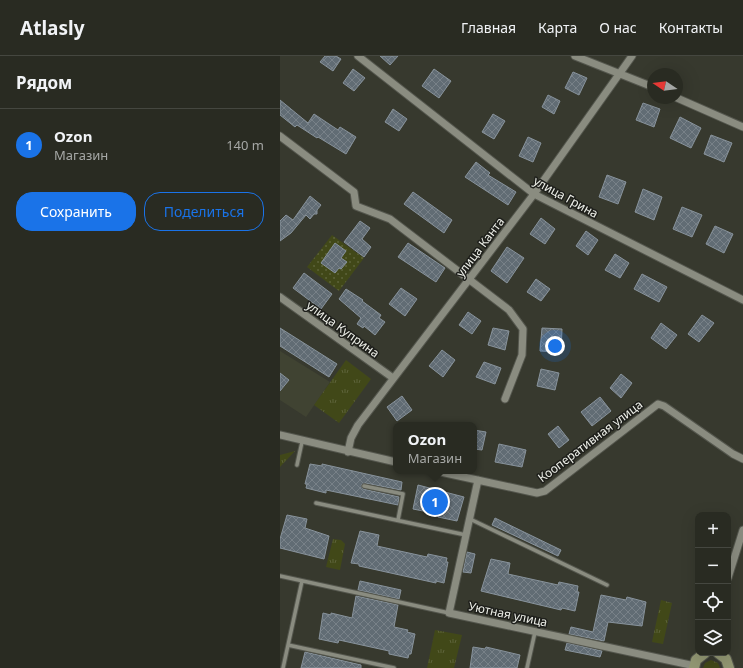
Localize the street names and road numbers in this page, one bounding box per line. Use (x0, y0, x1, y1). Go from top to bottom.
street label: улица Грина (531, 172, 601, 222)
street label: улица Канта (452, 214, 508, 280)
street label: улица Куприна (303, 297, 383, 361)
street label: Кооперативная улица (534, 396, 646, 486)
street label: Уютная улица (467, 597, 549, 631)

